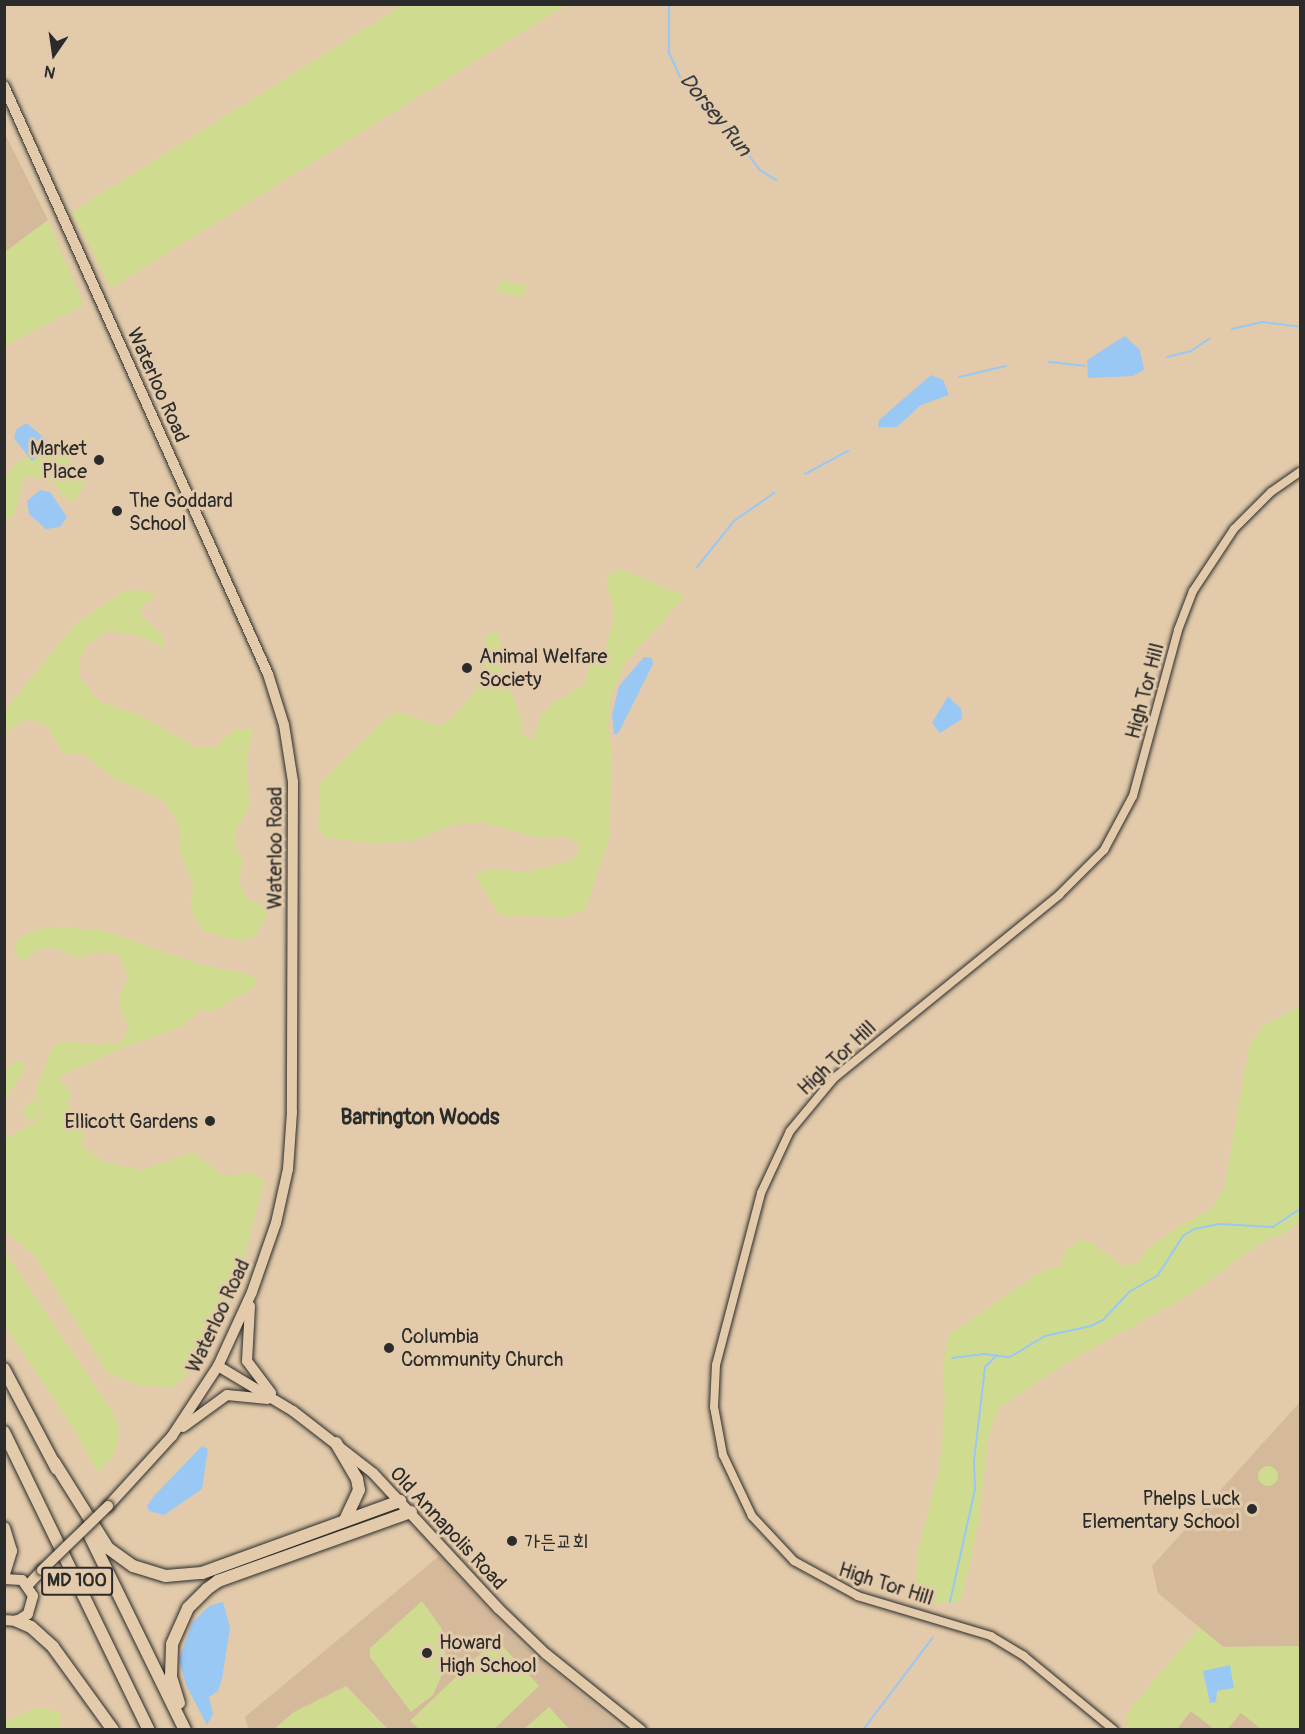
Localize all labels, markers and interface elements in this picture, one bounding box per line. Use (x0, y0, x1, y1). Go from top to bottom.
north arrow (24, 24, 84, 84)
text: N (42, 61, 57, 83)
water label: Dorsey Run (674, 68, 756, 162)
street label: Waterloo Road (122, 324, 194, 446)
place label: Market Place (30, 436, 87, 483)
marker: Market Place (92, 453, 106, 467)
place label: The Goddard School (129, 488, 233, 535)
marker: The Goddard School (110, 504, 124, 518)
street label: High Tor Hill (1121, 640, 1169, 742)
place label: Animal Welfare Society (479, 644, 607, 691)
marker: Animal Welfare Society (460, 661, 474, 675)
street label: Waterloo Road (263, 787, 287, 909)
street label: High Tor Hill (793, 1016, 881, 1100)
district label: Barrington Woods (341, 1105, 499, 1131)
place label: Ellicott Gardens (65, 1109, 198, 1133)
marker: Ellicott Gardens (203, 1114, 217, 1128)
street label: Waterloo Road (181, 1255, 255, 1377)
place label: Columbia Community Church (401, 1324, 563, 1371)
marker: Columbia Community Church (382, 1341, 396, 1355)
street label: Old Annapolis Road (385, 1461, 511, 1595)
place label: Phelps Luck Elementary School (1082, 1486, 1240, 1533)
marker: Phelps Luck Elementary School (1245, 1502, 1259, 1516)
place label: 가든교회 (524, 1529, 588, 1553)
marker: 가든교회 (505, 1534, 519, 1548)
street label: High Tor Hill (836, 1557, 936, 1611)
road number: MD 100 (41, 1566, 113, 1596)
place label: Howard High School (439, 1630, 537, 1677)
marker: Howard High School (420, 1646, 434, 1660)

